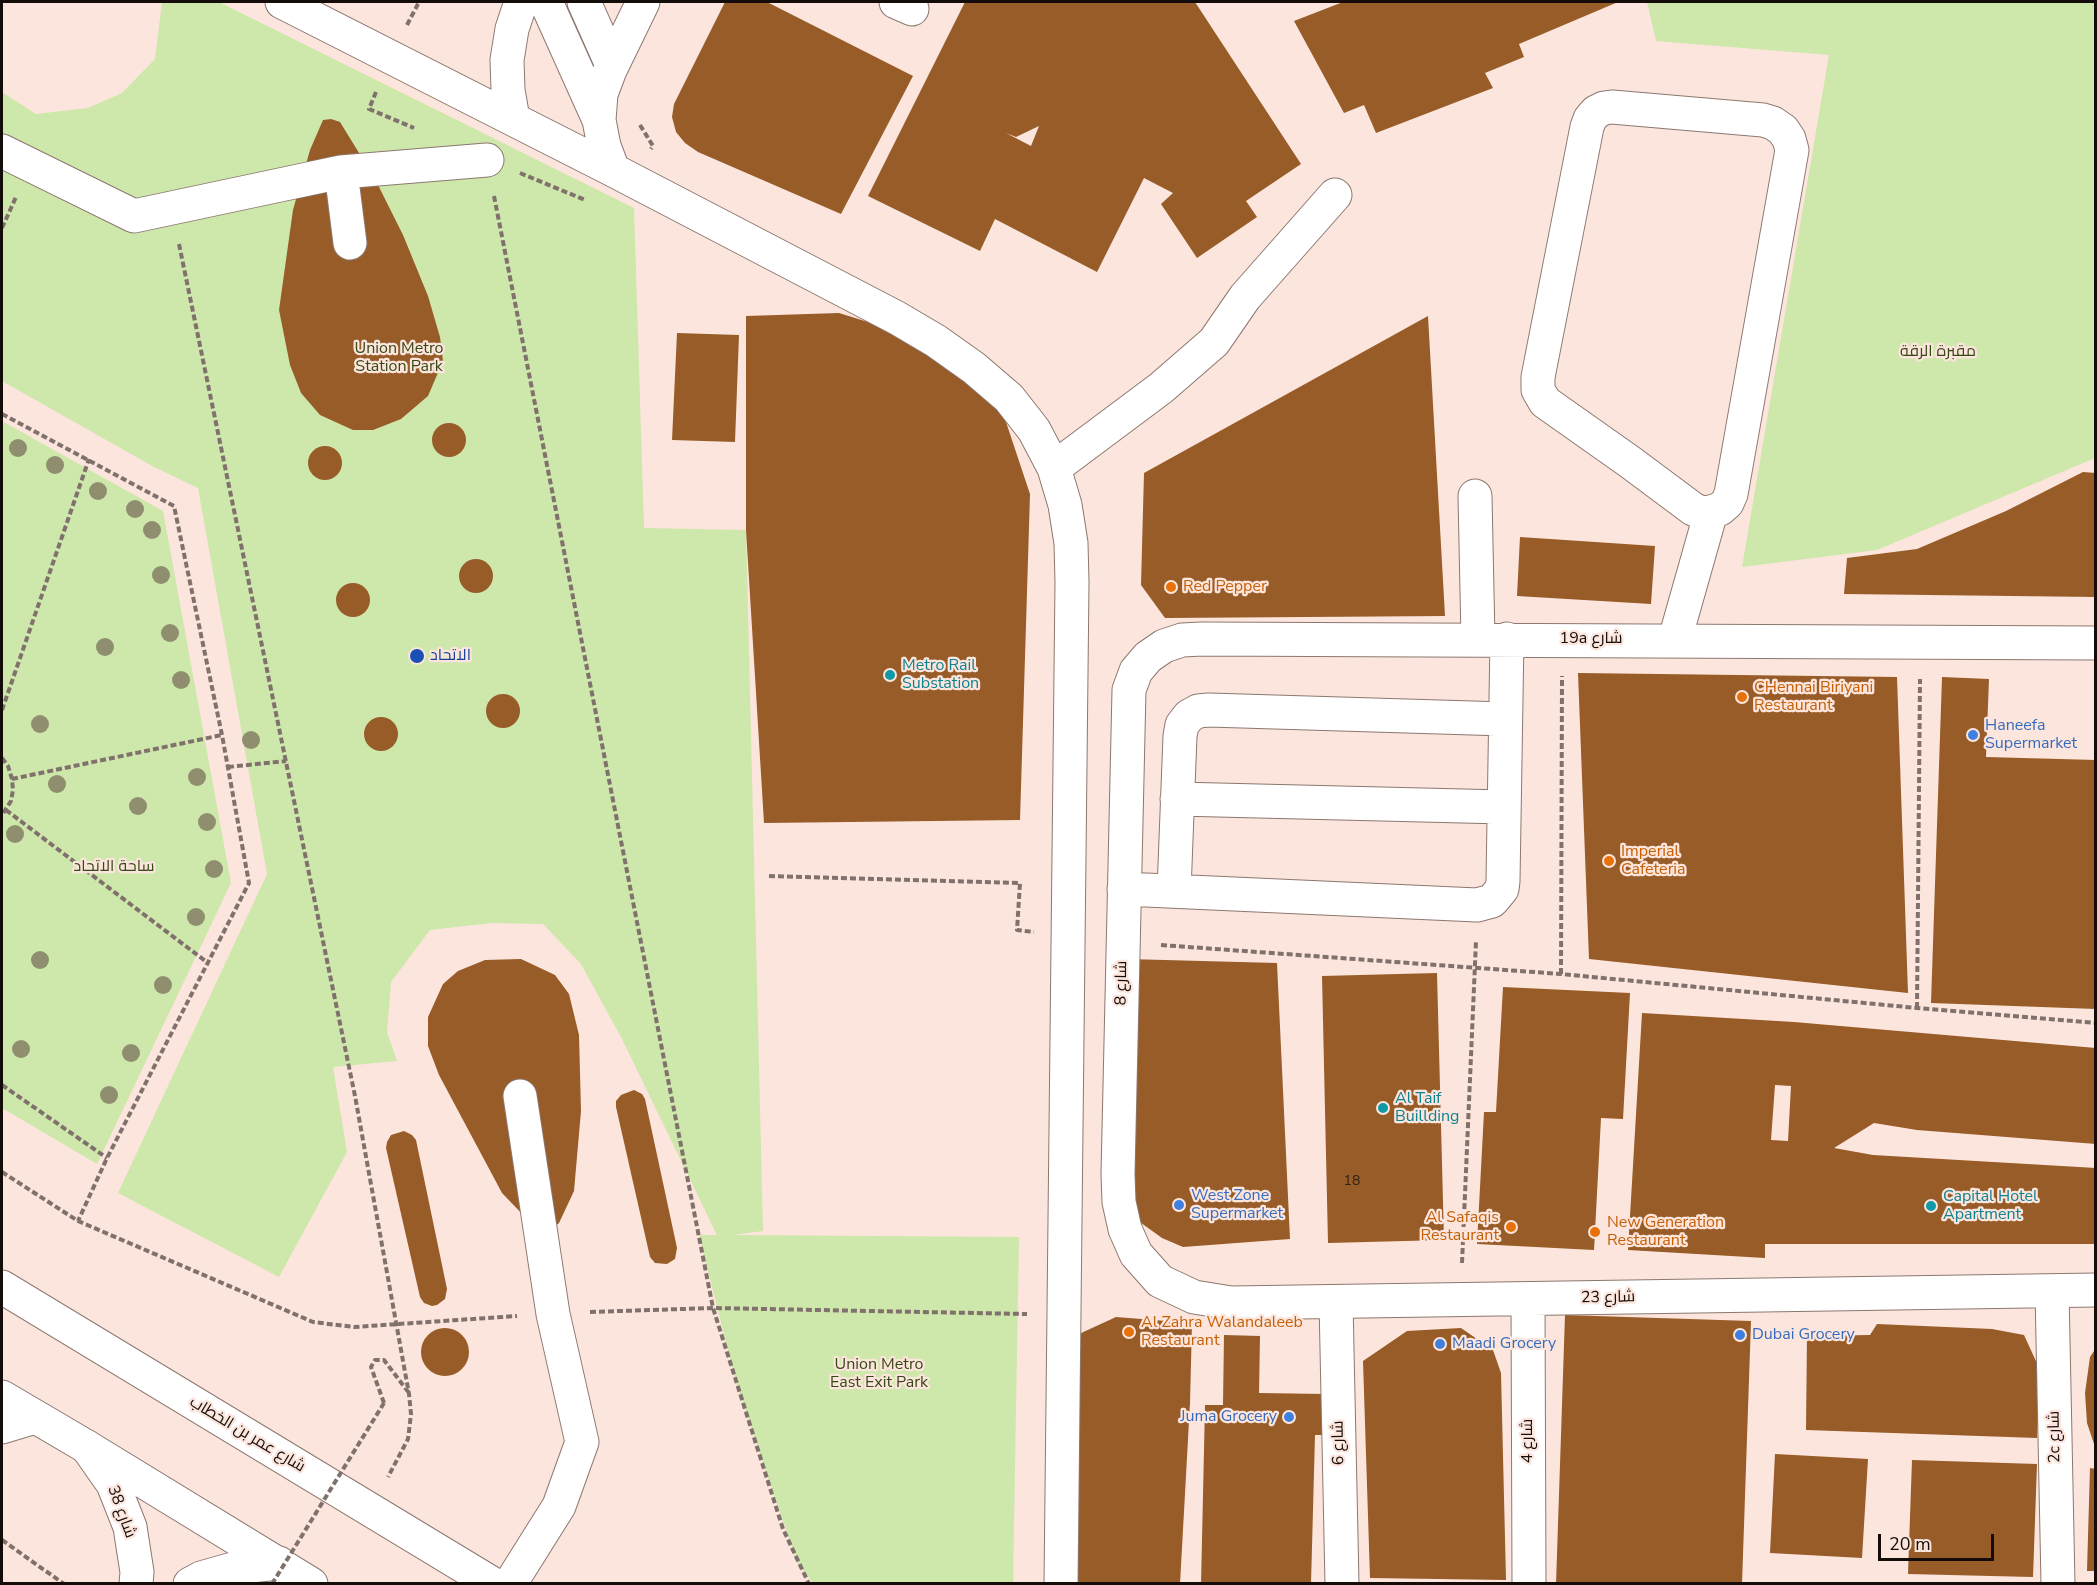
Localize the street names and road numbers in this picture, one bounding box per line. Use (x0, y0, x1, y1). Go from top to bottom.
street label: 19a شارع (1560, 629, 1622, 649)
street label: شارع 8 (1112, 960, 1132, 1006)
street label: شارع 23 (1581, 1288, 1635, 1308)
street label: شارع عمر بن الخطاب (186, 1393, 308, 1477)
street label: 2c شارع (2045, 1411, 2065, 1463)
street label: شارع 4 (1518, 1419, 1538, 1463)
street label: شارع 6 (1329, 1420, 1349, 1466)
street label: شارع 38 (103, 1483, 139, 1541)

